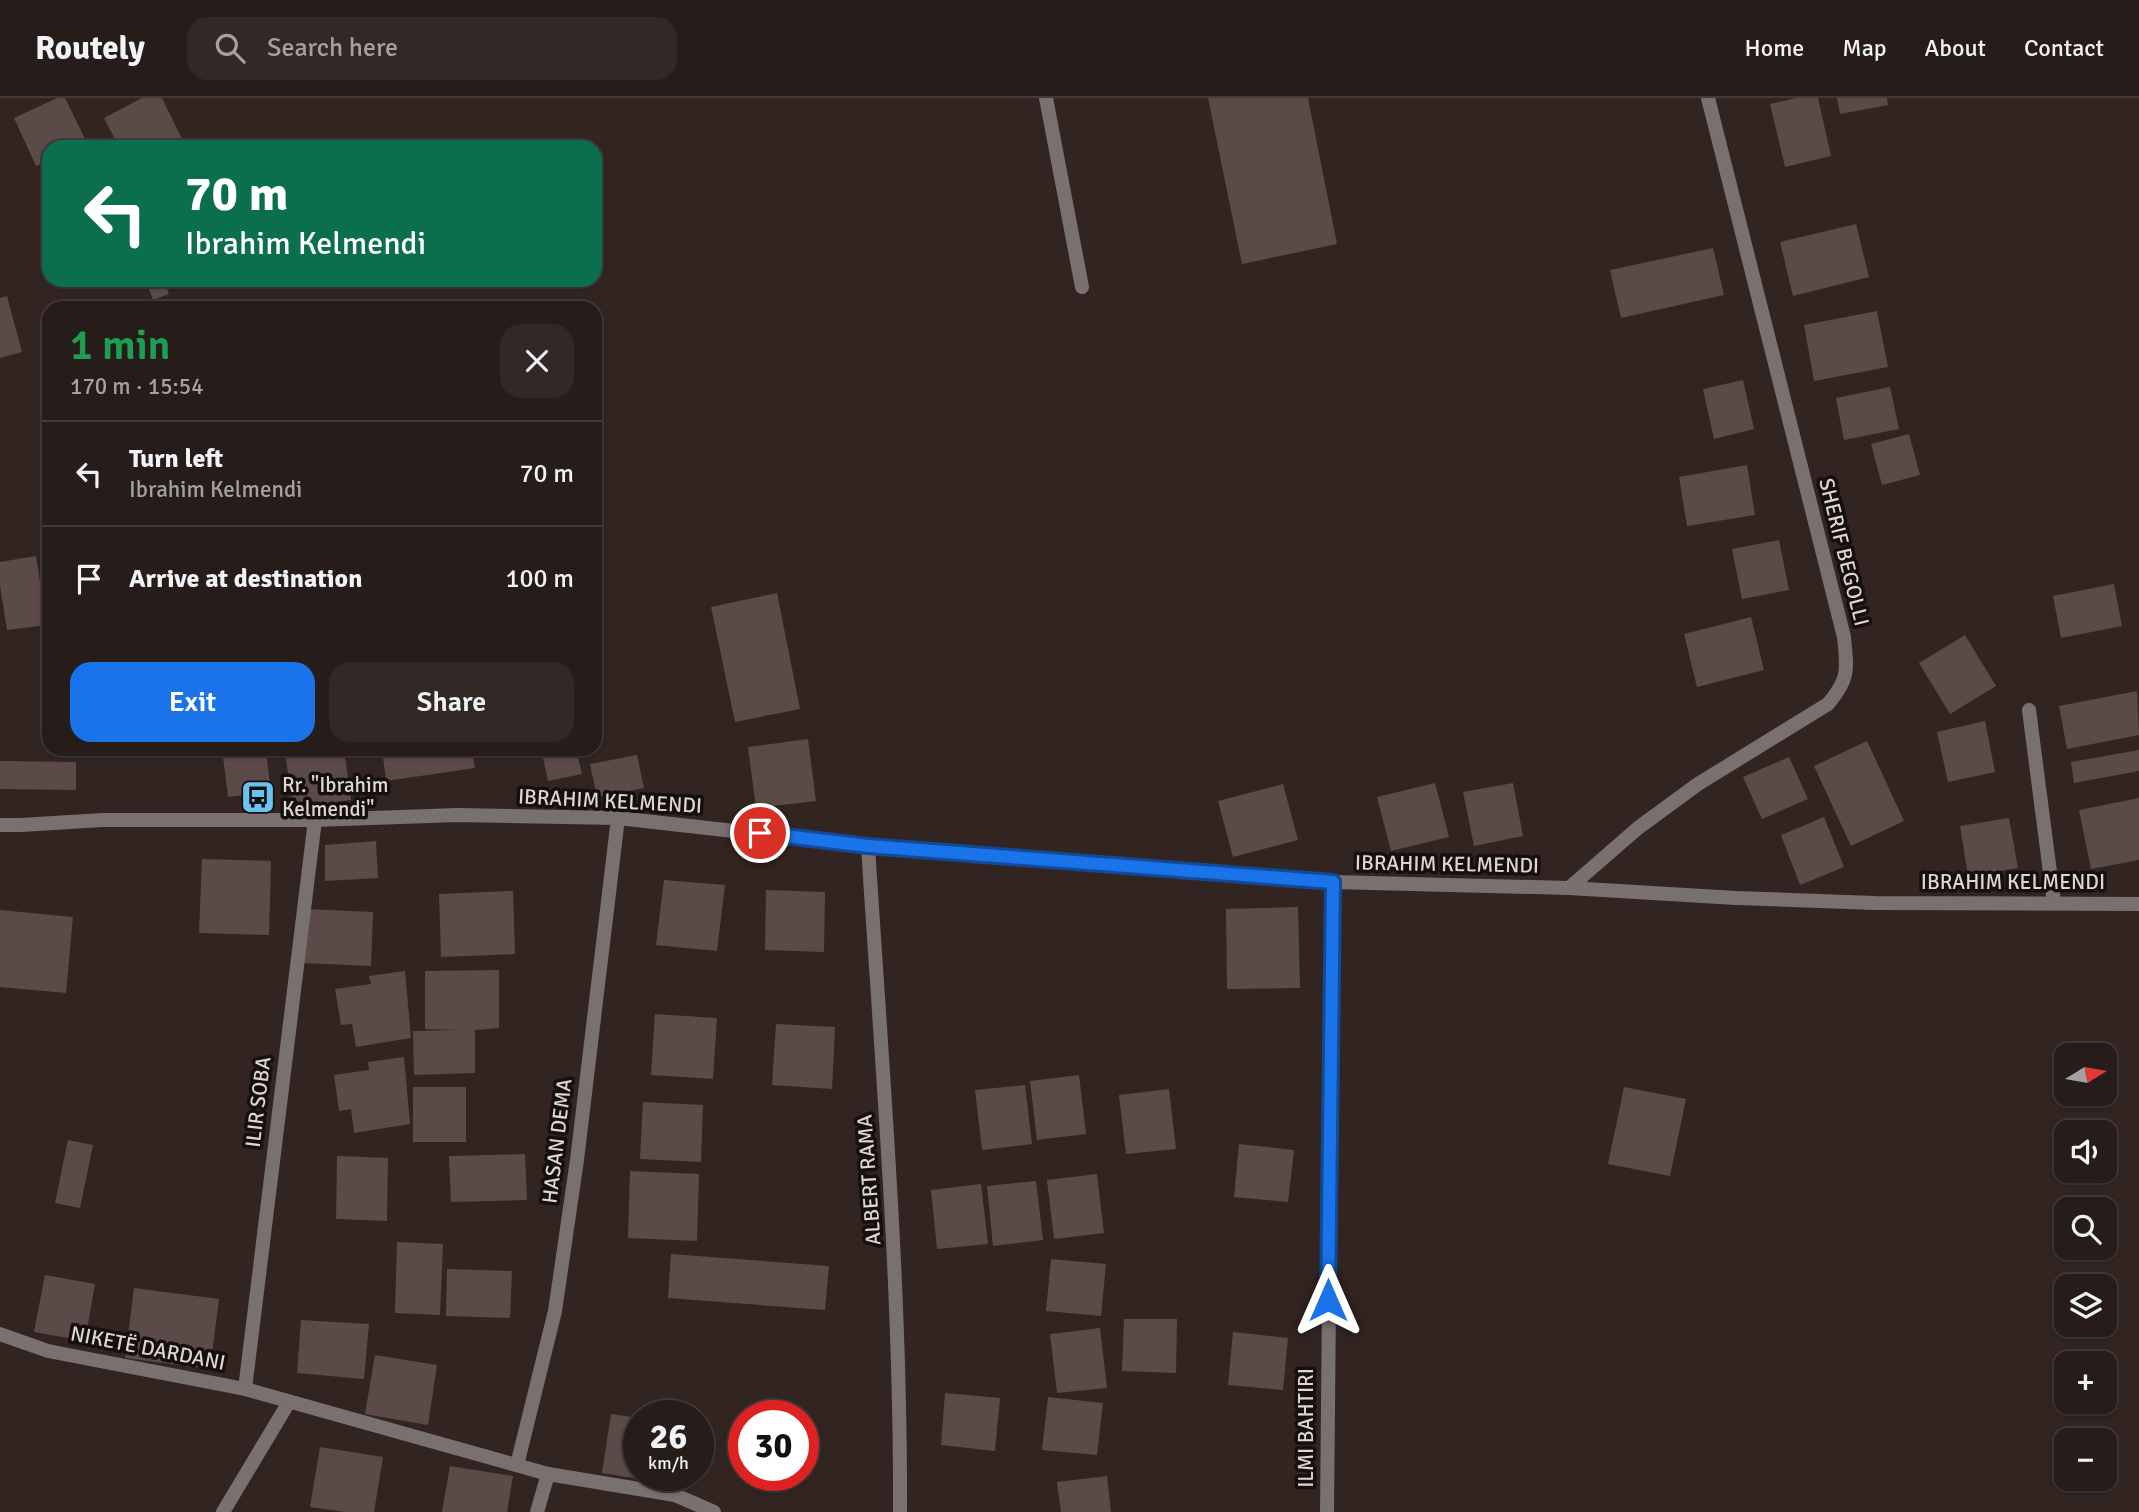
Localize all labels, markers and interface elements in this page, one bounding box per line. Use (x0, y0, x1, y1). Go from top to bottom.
search box (187, 17, 677, 80)
text: Routely (35, 28, 145, 69)
icon: search (211, 29, 249, 67)
text: Search here (267, 32, 398, 64)
text: Home (1744, 33, 1804, 63)
text: Map (1842, 33, 1887, 63)
text: About (1925, 33, 1986, 63)
text: Contact (2024, 33, 2104, 63)
text: 70 m (185, 164, 288, 224)
icon: left (70, 168, 161, 259)
text: Ibrahim Kelmendi (185, 224, 426, 263)
text: 1 min (70, 320, 171, 371)
button: close (500, 324, 574, 398)
text: 170 m · 15:54 (70, 372, 204, 401)
text: Turn left (129, 443, 223, 475)
icon: left (70, 455, 108, 493)
text: 70 m (519, 458, 574, 490)
text: Ibrahim Kelmendi (129, 475, 302, 504)
street label: SHERIF BEGOLLI (1813, 475, 1875, 629)
icon: arrive (70, 560, 108, 598)
text: Arrive at destination (129, 563, 362, 595)
text: 100 m (505, 563, 574, 595)
button: Exit (70, 662, 315, 742)
button: Share (329, 662, 574, 742)
place label: Rr. "Ibrahim Kelmendi" (282, 772, 388, 822)
bus stop icon: Rr. "Ibrahim Kelmendi" (239, 778, 277, 816)
street label: IBRAHIM KELMENDI (517, 783, 703, 819)
pin (730, 803, 790, 863)
icon: arrive (741, 814, 779, 852)
street label: IBRAHIM KELMENDI (1355, 849, 1539, 879)
street label: IBRAHIM KELMENDI (1921, 869, 2105, 895)
north arrow (2054, 1043, 2118, 1106)
map controls (2054, 1043, 2117, 1491)
street label: ILIR SOBA (240, 1055, 276, 1149)
street label: HASAN DEMA (536, 1077, 578, 1205)
street label: ALBERT RAMA (851, 1114, 887, 1246)
button: sound (2054, 1120, 2117, 1183)
button: search (2054, 1197, 2117, 1260)
position arrow (1291, 1263, 1365, 1337)
button: layers (2054, 1274, 2117, 1337)
street label: NIKETË DARDANI (68, 1320, 228, 1376)
button: + (2054, 1351, 2117, 1414)
street label: ILMI BAHTIRI (1293, 1368, 1319, 1488)
speed limit sign: 30 (728, 1400, 819, 1491)
text: 26 (650, 1415, 687, 1458)
button: − (2054, 1428, 2117, 1491)
text: km/h (648, 1452, 689, 1474)

